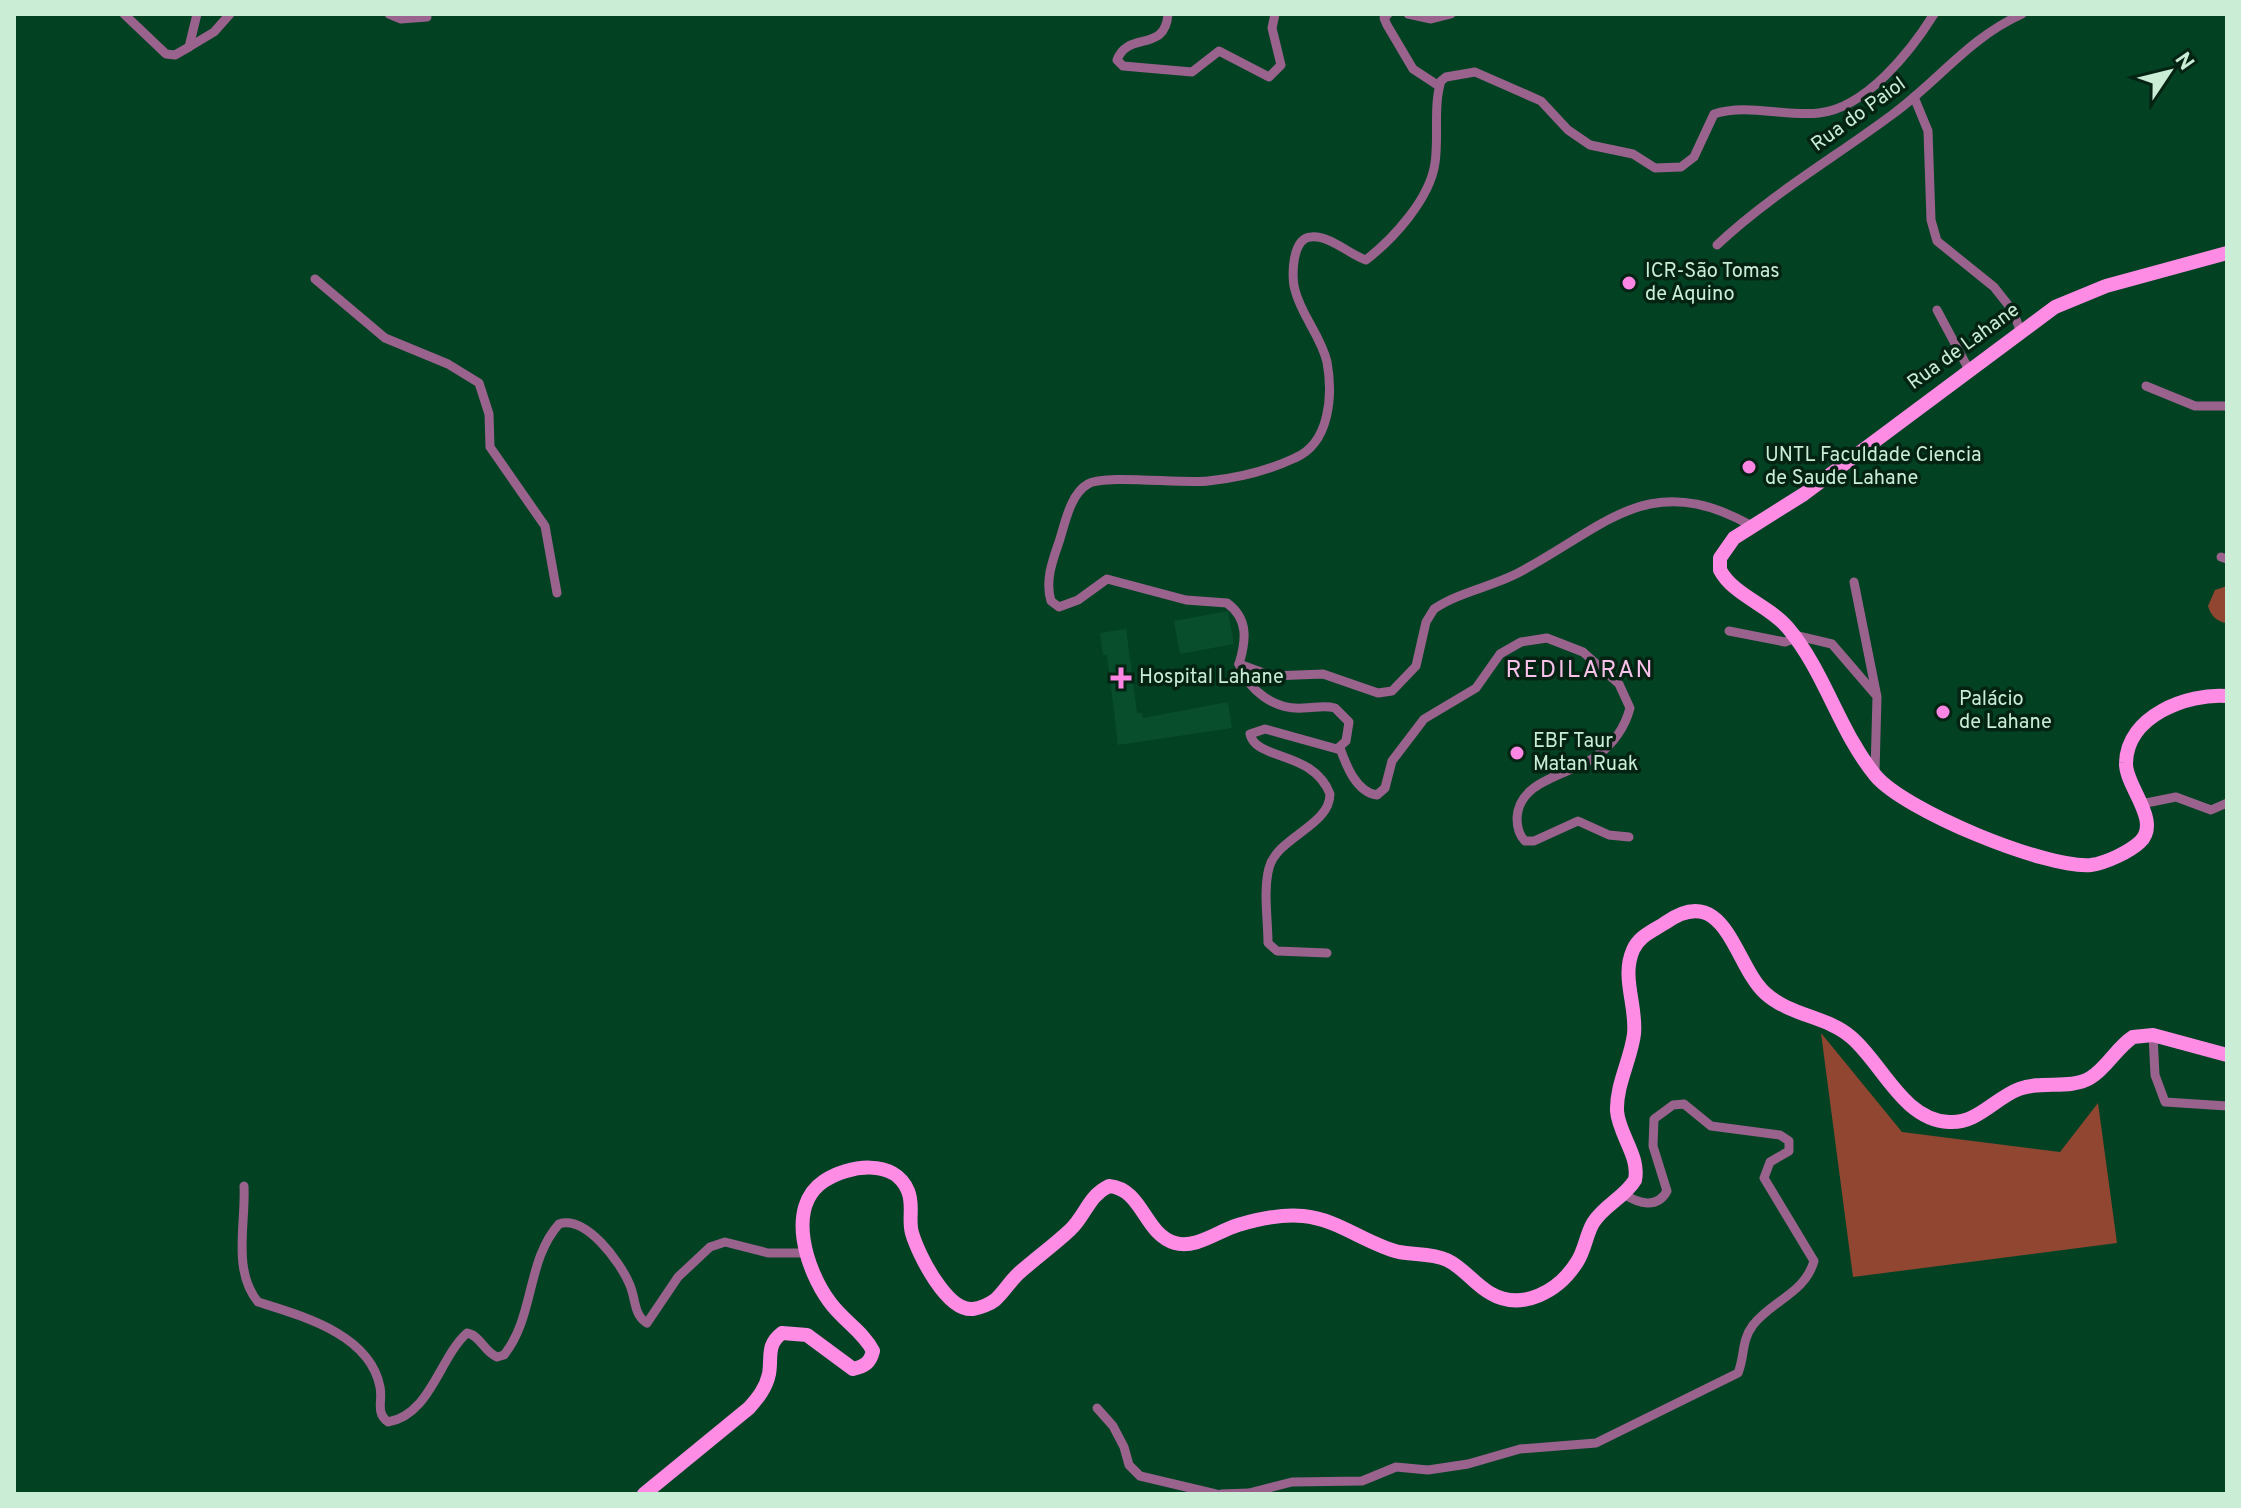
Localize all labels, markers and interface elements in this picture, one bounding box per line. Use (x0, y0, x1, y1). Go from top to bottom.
north arrow (2129, 32, 2209, 112)
text: N (2168, 48, 2199, 76)
street label: Rua do Paiol (1806, 72, 1912, 158)
place label: ICR-São Tomas de Aquino (1645, 259, 1780, 308)
marker: ICR-São Tomas de Aquino (1620, 274, 1638, 292)
street label: Rua de Lahane (1903, 298, 2025, 396)
place label: UNTL Faculdade Ciencia de Saude Lahane (1765, 443, 1982, 492)
marker: UNTL Faculdade Ciencia de Saude Lahane (1740, 458, 1758, 476)
district label: REDILARAN (1506, 656, 1654, 686)
place label: Hospital Lahane (1139, 665, 1284, 691)
marker: Hospital Lahane (1110, 667, 1132, 689)
place label: Palácio de Lahane (1959, 687, 2052, 736)
marker: Palácio de Lahane (1934, 703, 1952, 721)
place label: EBF Taur Matan Ruak (1533, 729, 1638, 778)
marker: EBF Taur Matan Ruak (1508, 744, 1526, 762)

